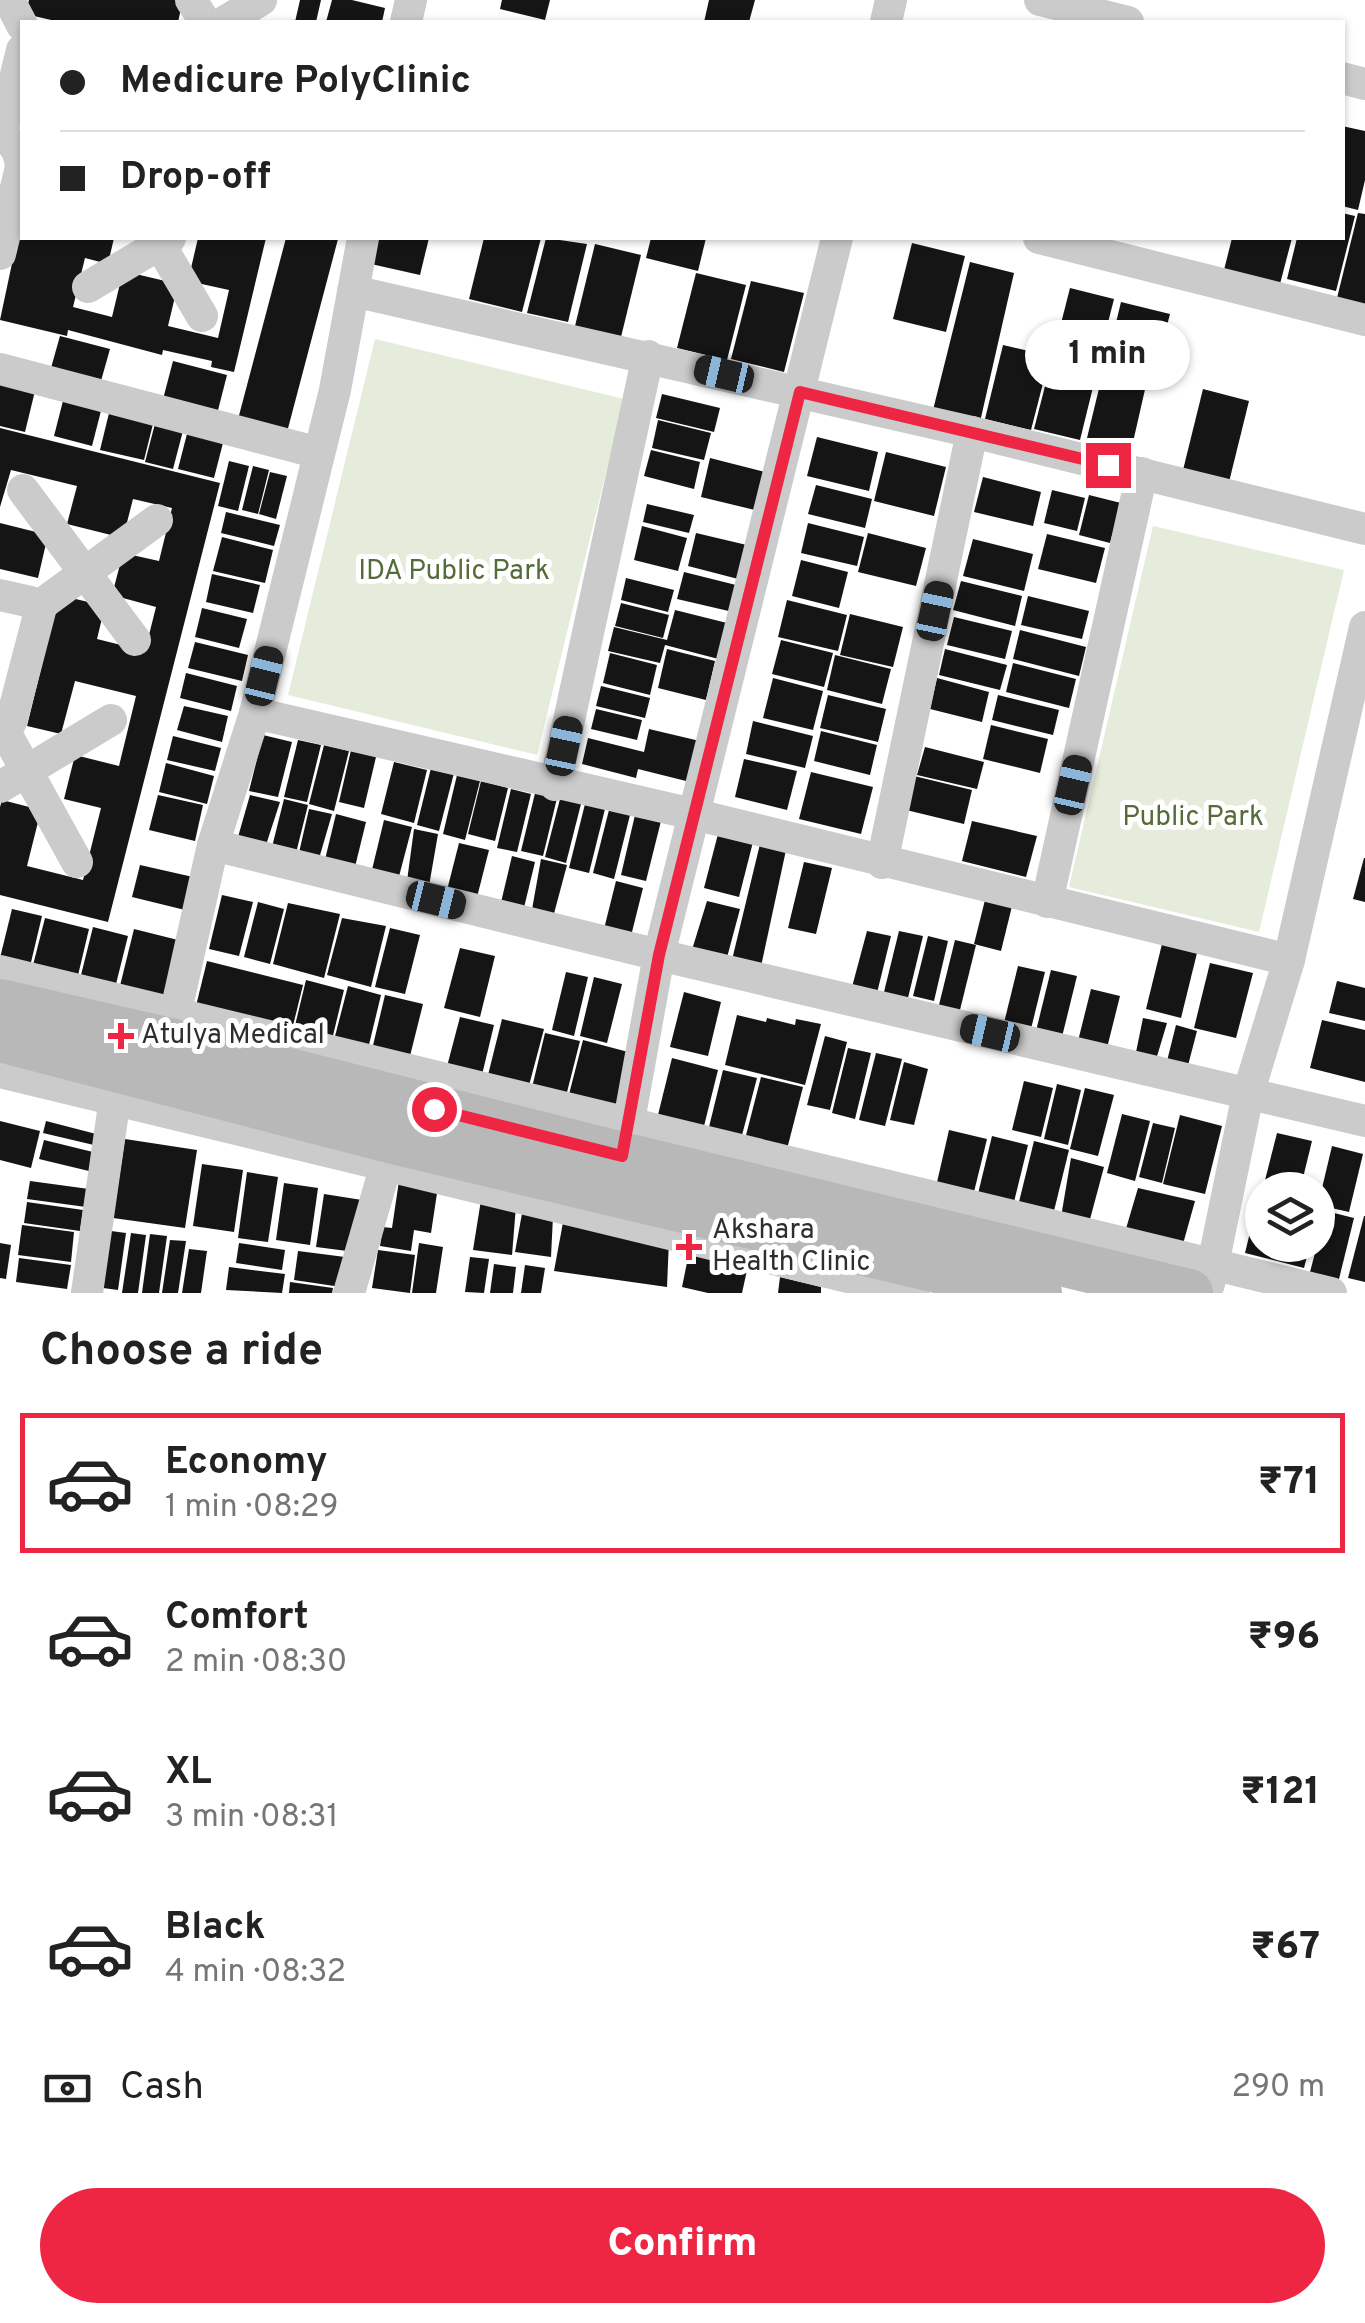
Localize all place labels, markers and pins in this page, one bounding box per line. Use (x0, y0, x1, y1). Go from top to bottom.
place label: Atulya Medical (141, 1018, 325, 1054)
marker: Atulya Medical (110, 1025, 132, 1047)
place label: Akshara Health Clinic (712, 1213, 870, 1281)
marker: Akshara Health Clinic (676, 1234, 702, 1260)

